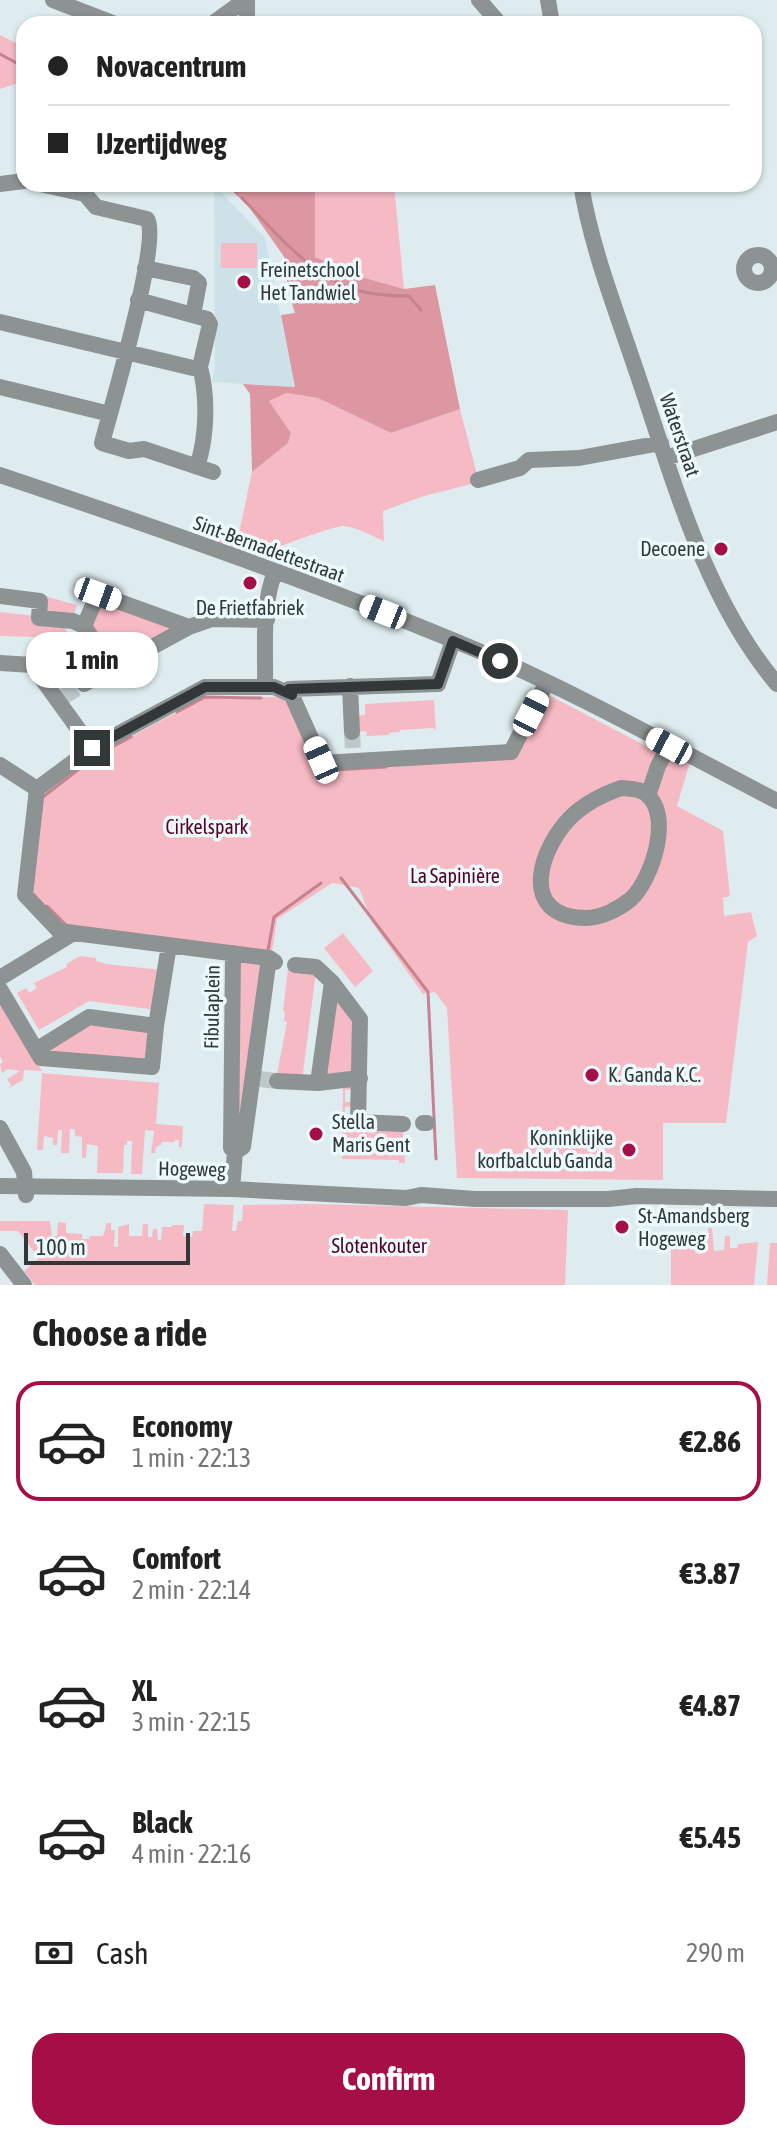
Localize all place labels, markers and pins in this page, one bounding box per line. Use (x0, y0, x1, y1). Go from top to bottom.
place label: Freinetschool Het Tandwiel (260, 258, 361, 304)
marker: Freinetschool Het Tandwiel (235, 273, 253, 291)
place label: Decoene (640, 537, 705, 560)
marker: Decoene (712, 540, 730, 558)
marker: De Frietfabriek (241, 574, 259, 592)
place label: De Frietfabriek (196, 596, 305, 619)
place label: K. Ganda K.C. (608, 1063, 701, 1086)
marker: K. Ganda K.C. (583, 1066, 601, 1084)
place label: Stella Maris Gent (332, 1110, 410, 1156)
marker: Stella Maris Gent (307, 1125, 325, 1143)
place label: Koninklijke korfbalclub Ganda (477, 1126, 613, 1172)
marker: Koninklijke korfbalclub Ganda (620, 1141, 638, 1159)
place label: St-Amandsberg Hogeweg (638, 1204, 750, 1250)
marker: St-Amandsberg Hogeweg (613, 1218, 631, 1236)

